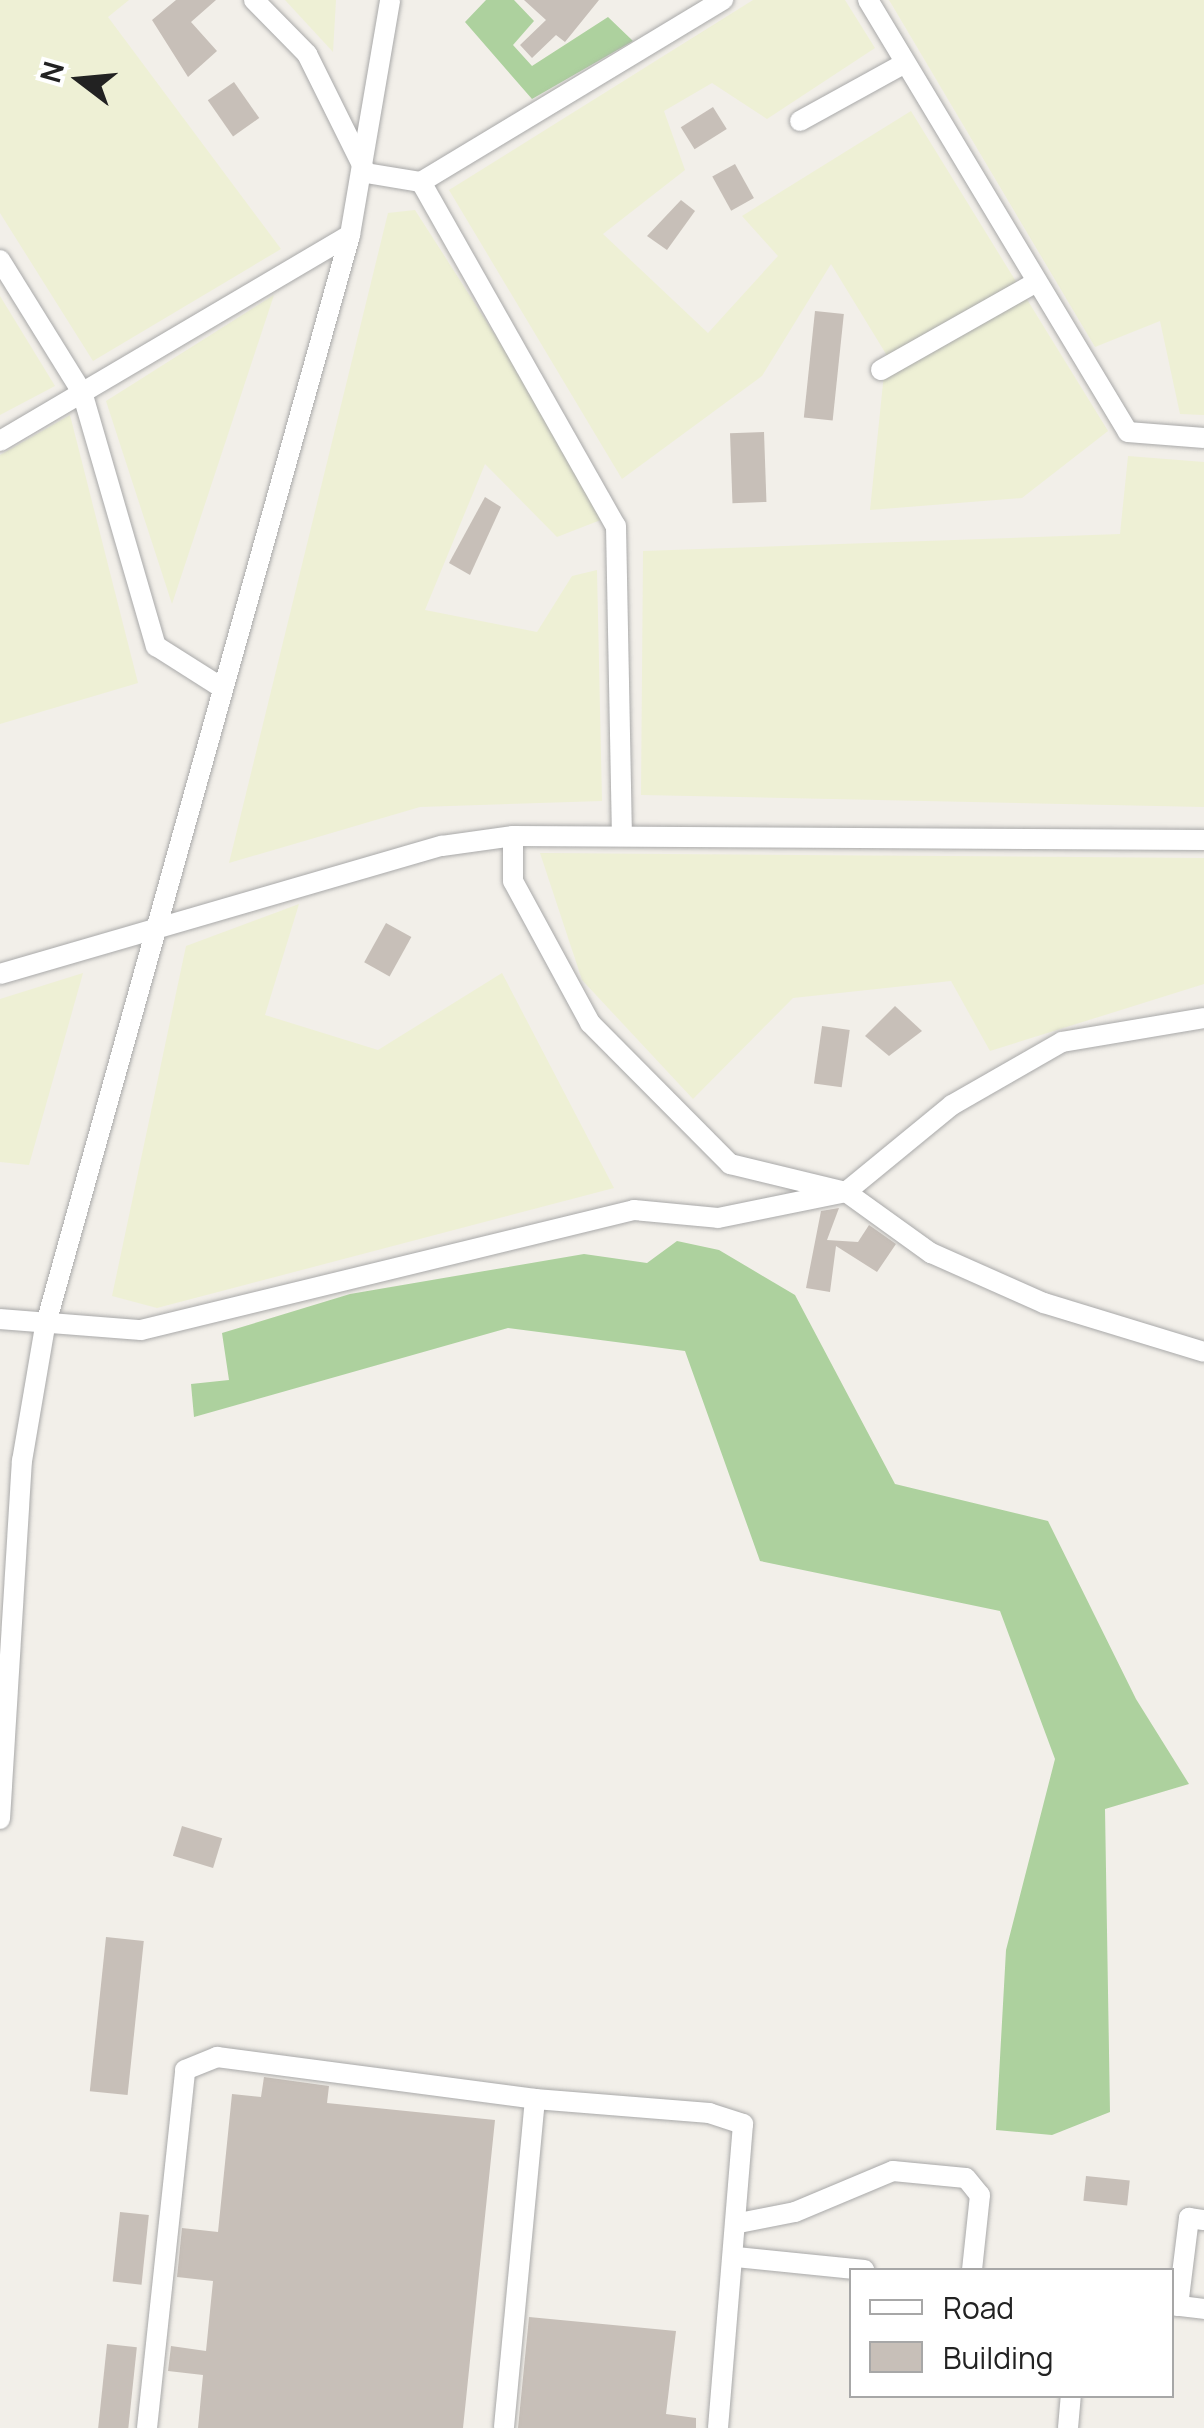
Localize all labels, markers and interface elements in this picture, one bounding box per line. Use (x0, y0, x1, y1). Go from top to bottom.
north arrow (30, 30, 130, 130)
text: N (30, 57, 72, 87)
legend (849, 2268, 1174, 2398)
text: Road (943, 2287, 1014, 2328)
text: Building (943, 2337, 1054, 2378)

